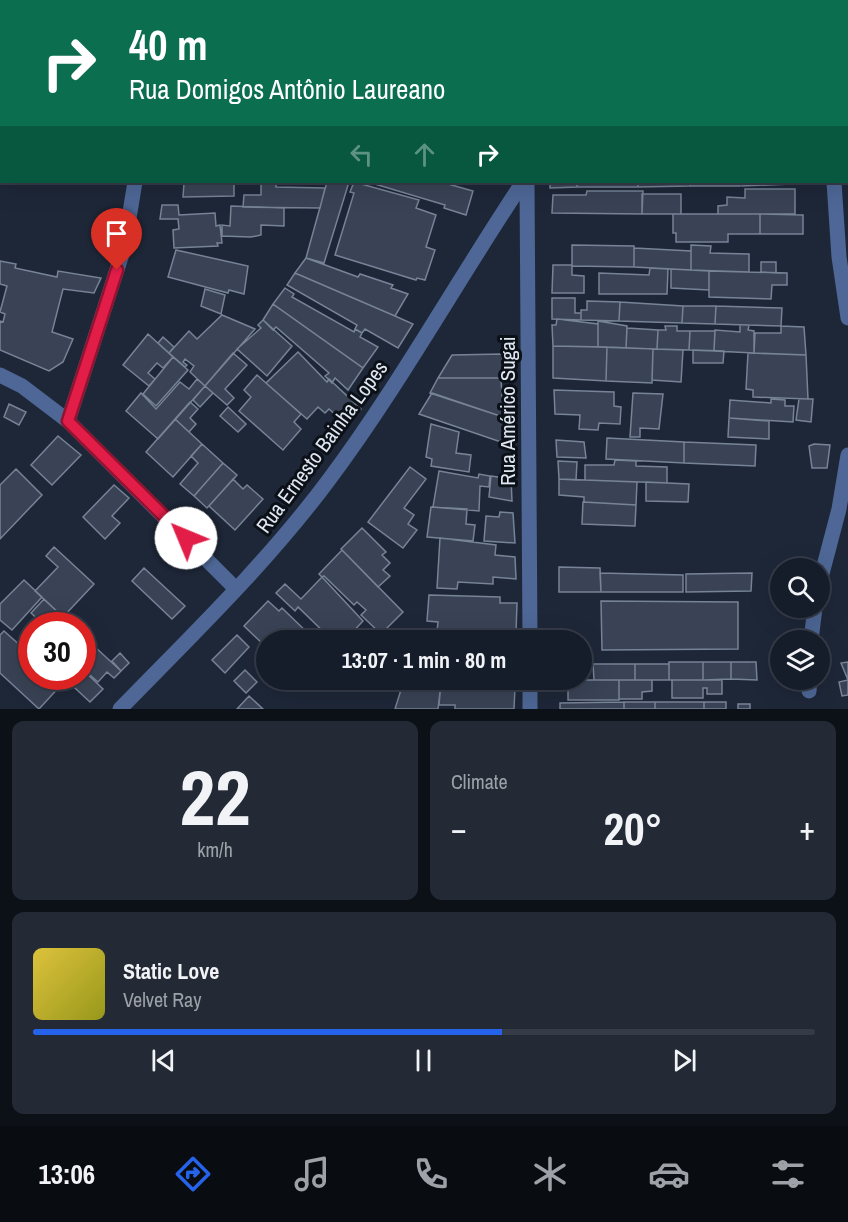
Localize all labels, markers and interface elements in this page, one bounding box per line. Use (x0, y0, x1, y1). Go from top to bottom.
text: 40 m (129, 17, 208, 73)
icon: right (30, 24, 108, 102)
text: Rua Domigos Antônio Laureano (129, 71, 445, 107)
icon: left (345, 138, 378, 171)
icon: ahead (408, 138, 441, 171)
icon: right (471, 138, 504, 171)
pin (91, 208, 142, 270)
icon: arrive (100, 217, 133, 250)
street label: Rua Américo Sugai (493, 336, 522, 486)
street label: Rua Ernesto Bainha Lopes (249, 355, 394, 539)
position arrow (154, 506, 218, 570)
map controls (770, 558, 830, 690)
button: search (770, 558, 830, 618)
speed limit sign: 30 (18, 612, 96, 690)
button: layers (770, 630, 830, 690)
text: 13:07 · 1 min · 80 m (342, 645, 506, 675)
text: 22 (179, 744, 251, 849)
text: Climate (451, 768, 508, 795)
text: 20° (603, 798, 663, 859)
text: − (451, 806, 467, 850)
text: + (799, 806, 815, 850)
text: km/h (197, 836, 233, 863)
text: Static Love (123, 956, 219, 986)
text: Velvet Ray (123, 986, 201, 1013)
icon: previous (147, 1044, 180, 1077)
icon: pause (407, 1044, 440, 1077)
icon: next (668, 1044, 701, 1077)
icon: directions (172, 1153, 214, 1195)
icon: music (291, 1153, 333, 1195)
icon: phone (410, 1153, 452, 1195)
icon: climate (529, 1153, 571, 1195)
icon: car (648, 1153, 690, 1195)
icon: filters (767, 1153, 809, 1195)
text: 13:06 (39, 1156, 95, 1192)

